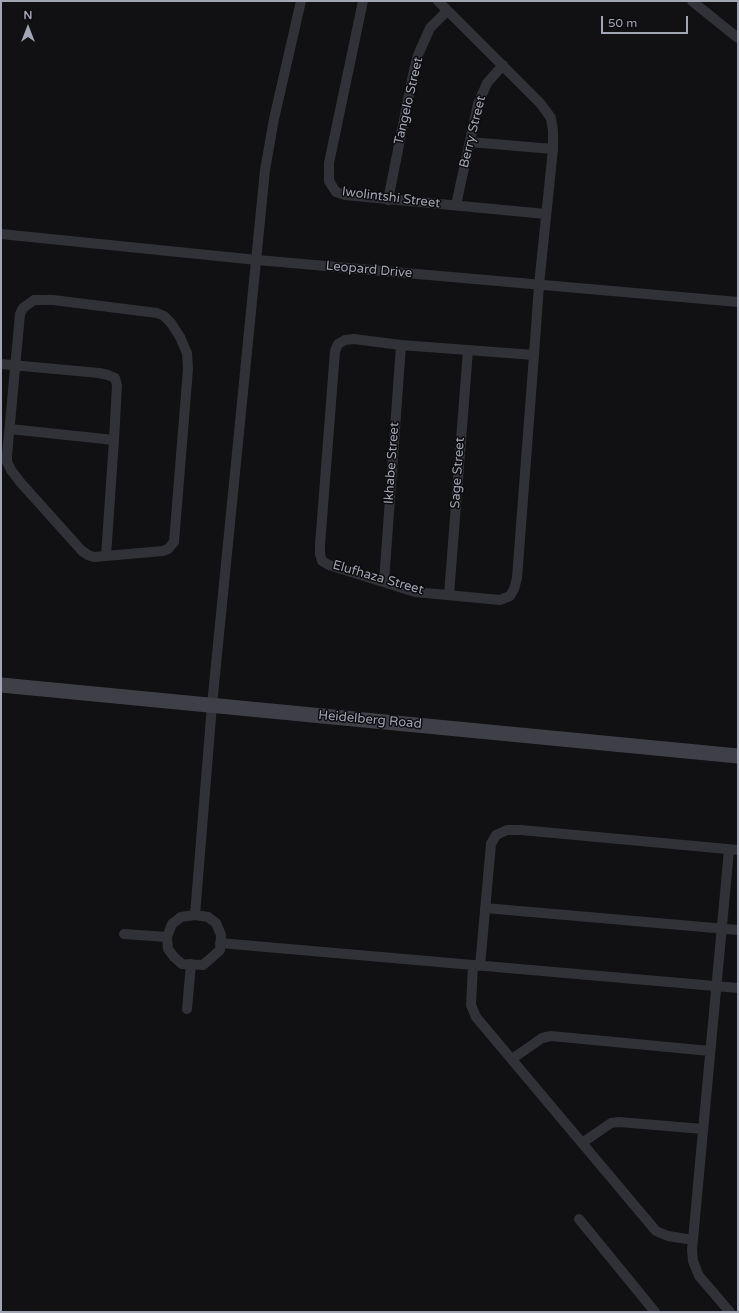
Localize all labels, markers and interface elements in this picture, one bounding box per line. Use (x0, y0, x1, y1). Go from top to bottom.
north arrow (8, 8, 48, 48)
scale bar (603, 8, 690, 34)
text: N (24, 9, 32, 22)
text: 50 m (608, 16, 637, 30)
street label: Tangelo Street (391, 56, 427, 146)
street label: Berry Street (457, 94, 489, 170)
street label: Iwolintshi Street (341, 184, 441, 212)
street label: Leopard Drive (325, 258, 413, 282)
street label: Ikhabe Street (381, 422, 403, 504)
street label: Sage Street (448, 437, 468, 509)
street label: Elufhaza Street (331, 558, 425, 598)
street label: Heidelberg Road (318, 708, 422, 732)

